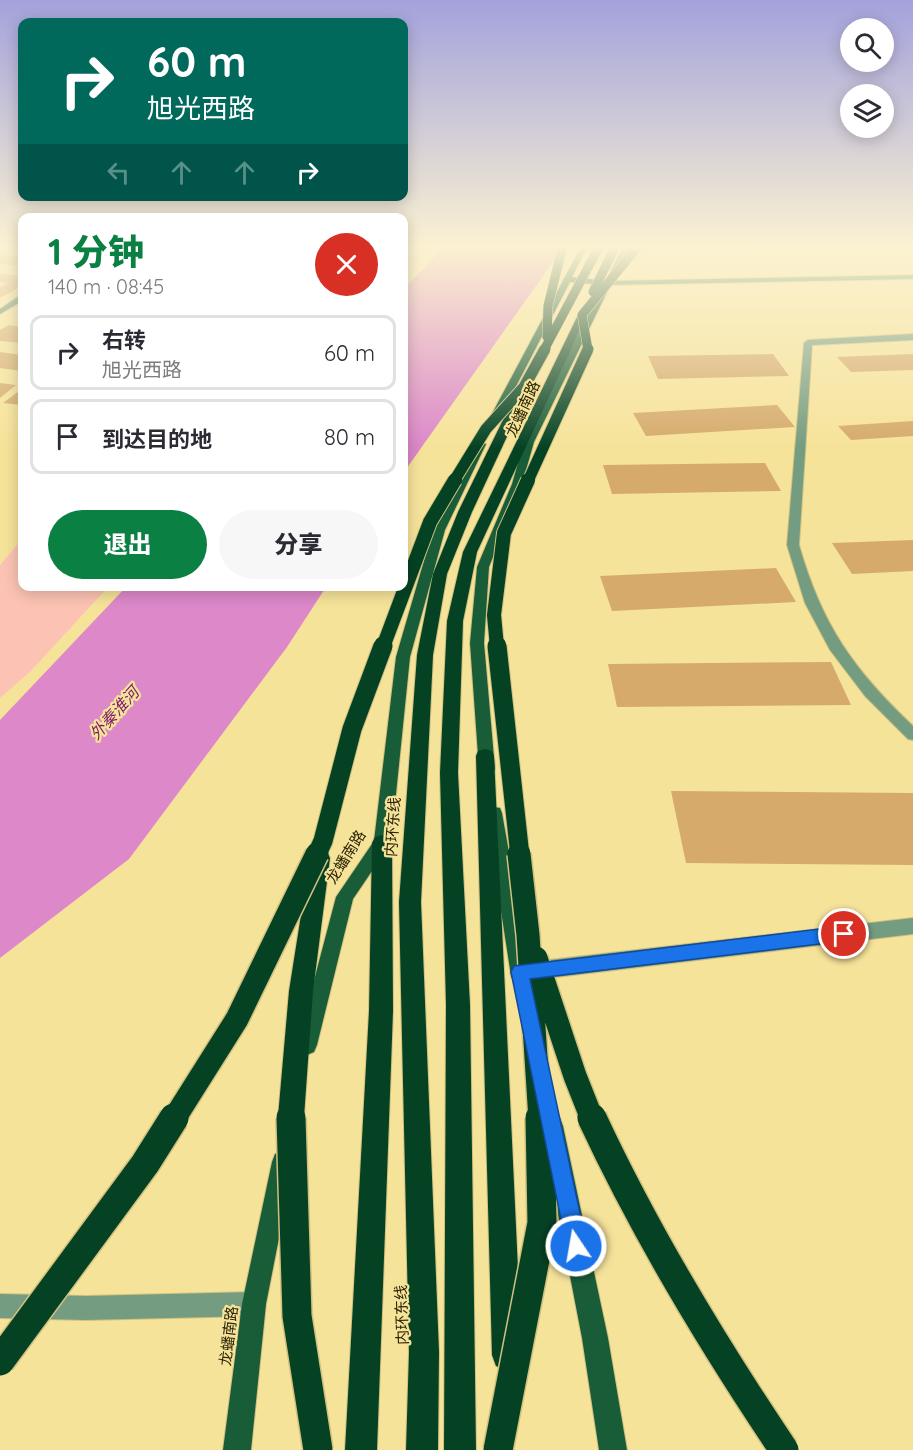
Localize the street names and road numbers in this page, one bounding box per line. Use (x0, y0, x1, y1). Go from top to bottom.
street label: 龙蟠南路 (501, 378, 544, 440)
street label: 内环东线 (381, 796, 404, 858)
street label: 龙蟠南路 (322, 826, 370, 887)
street label: 内环东线 (391, 1285, 412, 1345)
street label: 龙蟠南路 (215, 1305, 242, 1367)

